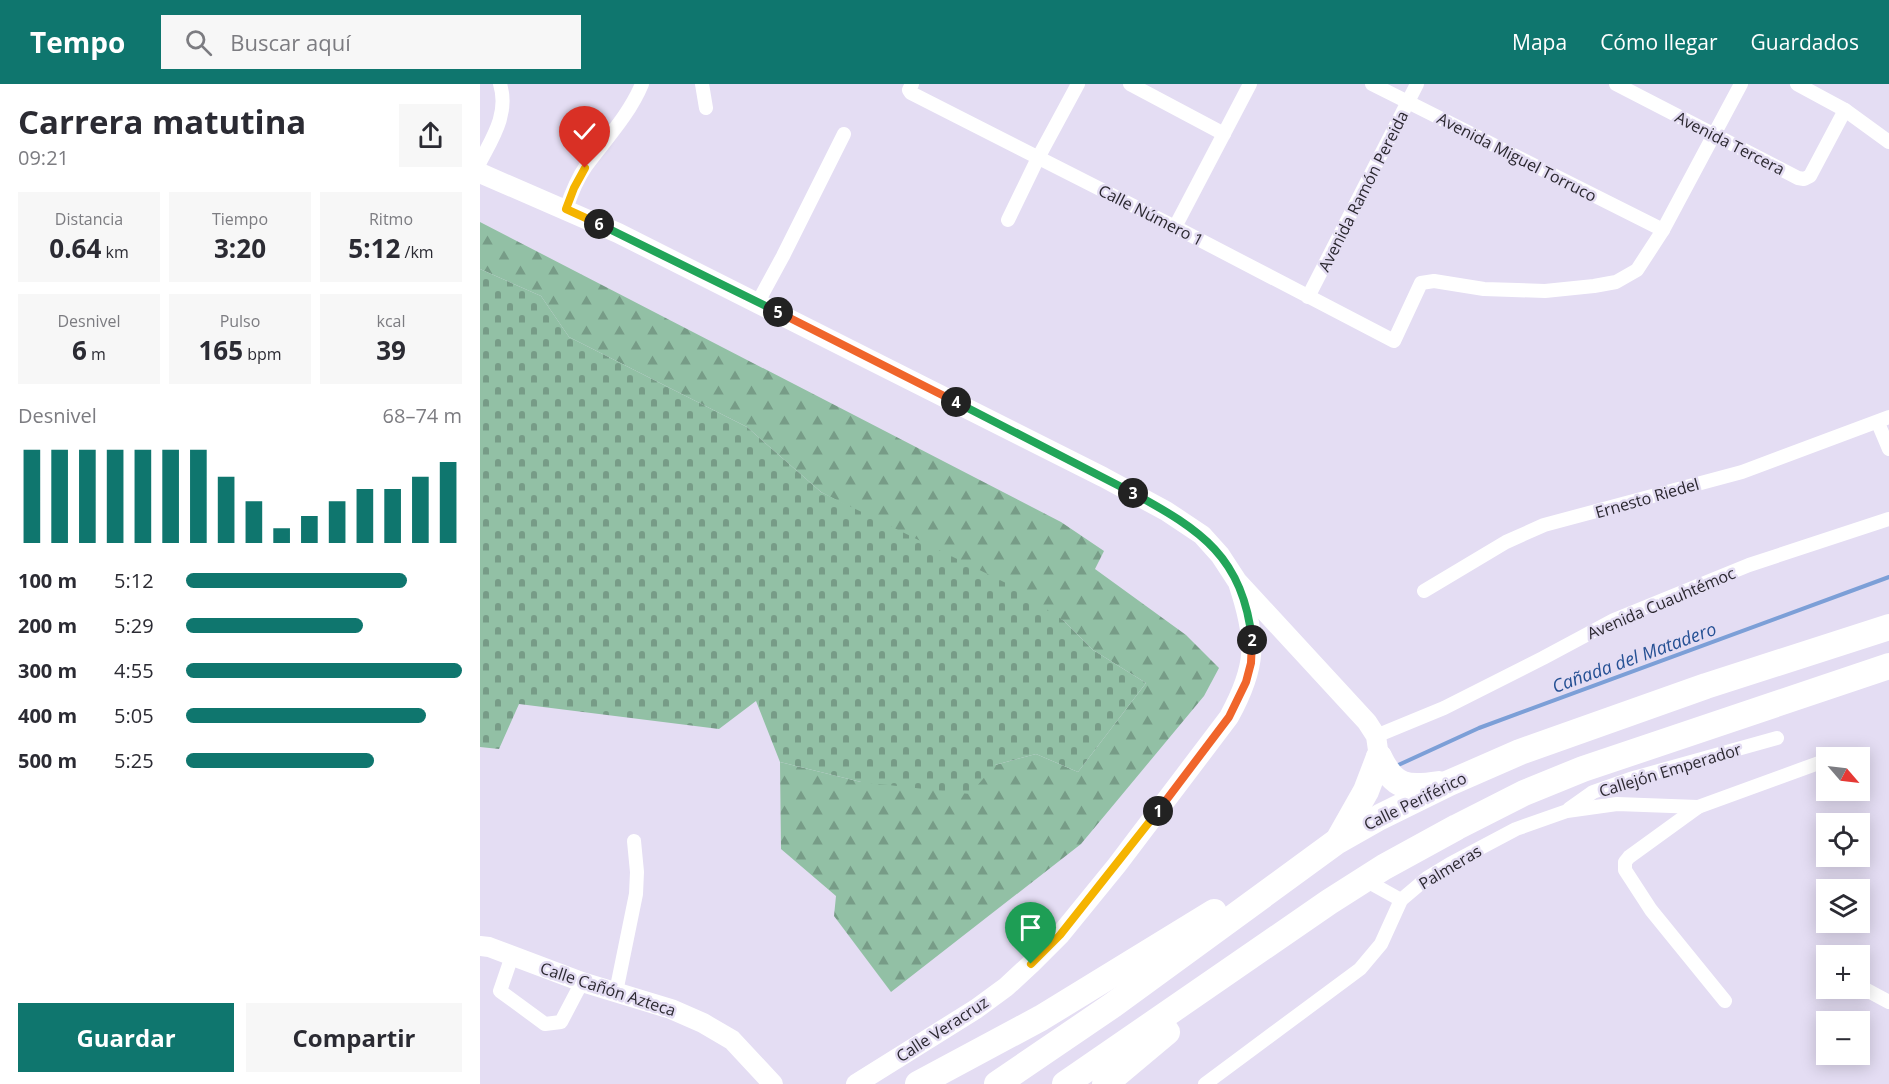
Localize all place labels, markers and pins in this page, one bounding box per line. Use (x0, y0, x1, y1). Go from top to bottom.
pin (559, 106, 610, 168)
pin: 6 (584, 209, 614, 239)
pin: 5 (763, 297, 793, 327)
pin: 4 (941, 387, 971, 417)
pin: 3 (1118, 478, 1148, 508)
pin: 2 (1237, 625, 1267, 655)
pin: 1 (1143, 796, 1173, 826)
pin (1005, 902, 1056, 964)

